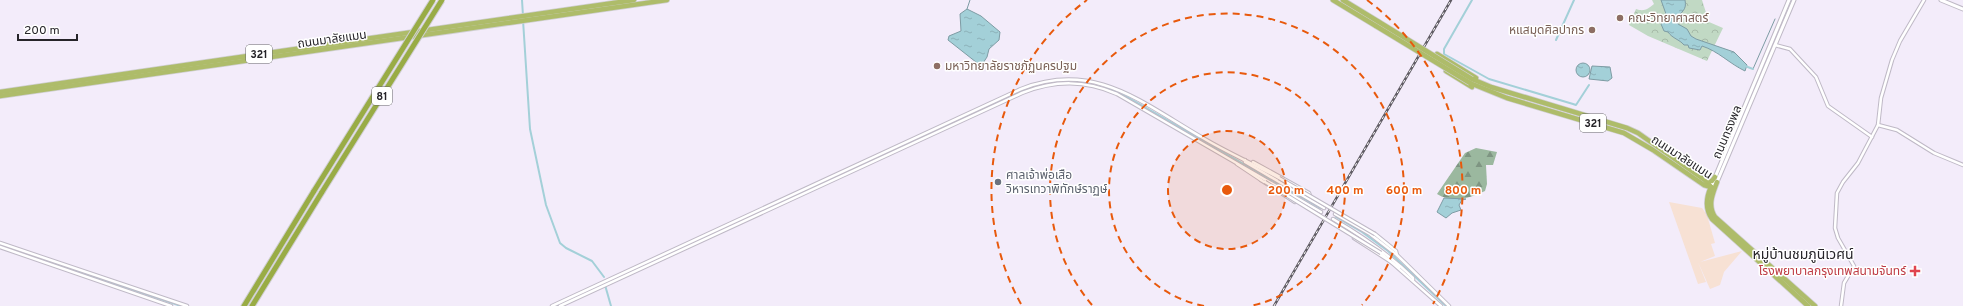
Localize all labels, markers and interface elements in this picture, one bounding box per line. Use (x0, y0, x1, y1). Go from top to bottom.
place label: คณะวิทยาศาสตร์ (1628, 11, 1709, 27)
marker: คณะวิทยาศาสตร์ (1615, 13, 1625, 23)
scale bar (18, 16, 77, 42)
text: 200 m (24, 23, 60, 39)
place label: หแสมุดศิลปากร (1509, 23, 1584, 39)
marker: หแสมุดศิลปากร (1587, 25, 1597, 35)
street label: ถนนมาลัยแมน (297, 27, 368, 53)
road number: 321 (246, 45, 272, 63)
place label: มหาวิทยาลัยราชภัฏนครปฐม (945, 59, 1077, 75)
marker: มหาวิทยาลัยราชภัฏนครปฐม (932, 61, 942, 71)
road number: 81 (372, 87, 392, 105)
street label: ถนนทรงพล (1709, 103, 1746, 162)
road number: 321 (1580, 114, 1606, 132)
street label: ถนนมาลัยแมน (1648, 132, 1715, 184)
place label: ศาลเจ้าพ่อเสือ วิหารเทวาพิทักษ์ราฏษ์ (1005, 168, 1108, 198)
marker: ศาลเจ้าพ่อเสือ วิหารเทวาพิทักษ์ราฏษ์ (993, 177, 1003, 187)
centre of rings (1220, 183, 1234, 197)
text: 200 m (1268, 183, 1304, 199)
text: 400 m (1326, 183, 1364, 199)
text: 600 m (1386, 183, 1422, 199)
text: 800 m (1445, 183, 1481, 199)
district label: หมู่บ้านชมภูนิเวศน์ (1752, 246, 1854, 264)
place label: โรงพยาบาลกรุงเทพสนามจันทร์ (1759, 264, 1907, 280)
marker: โรงพยาบาลกรุงเทพสนามจันทร์ (1909, 265, 1921, 277)

